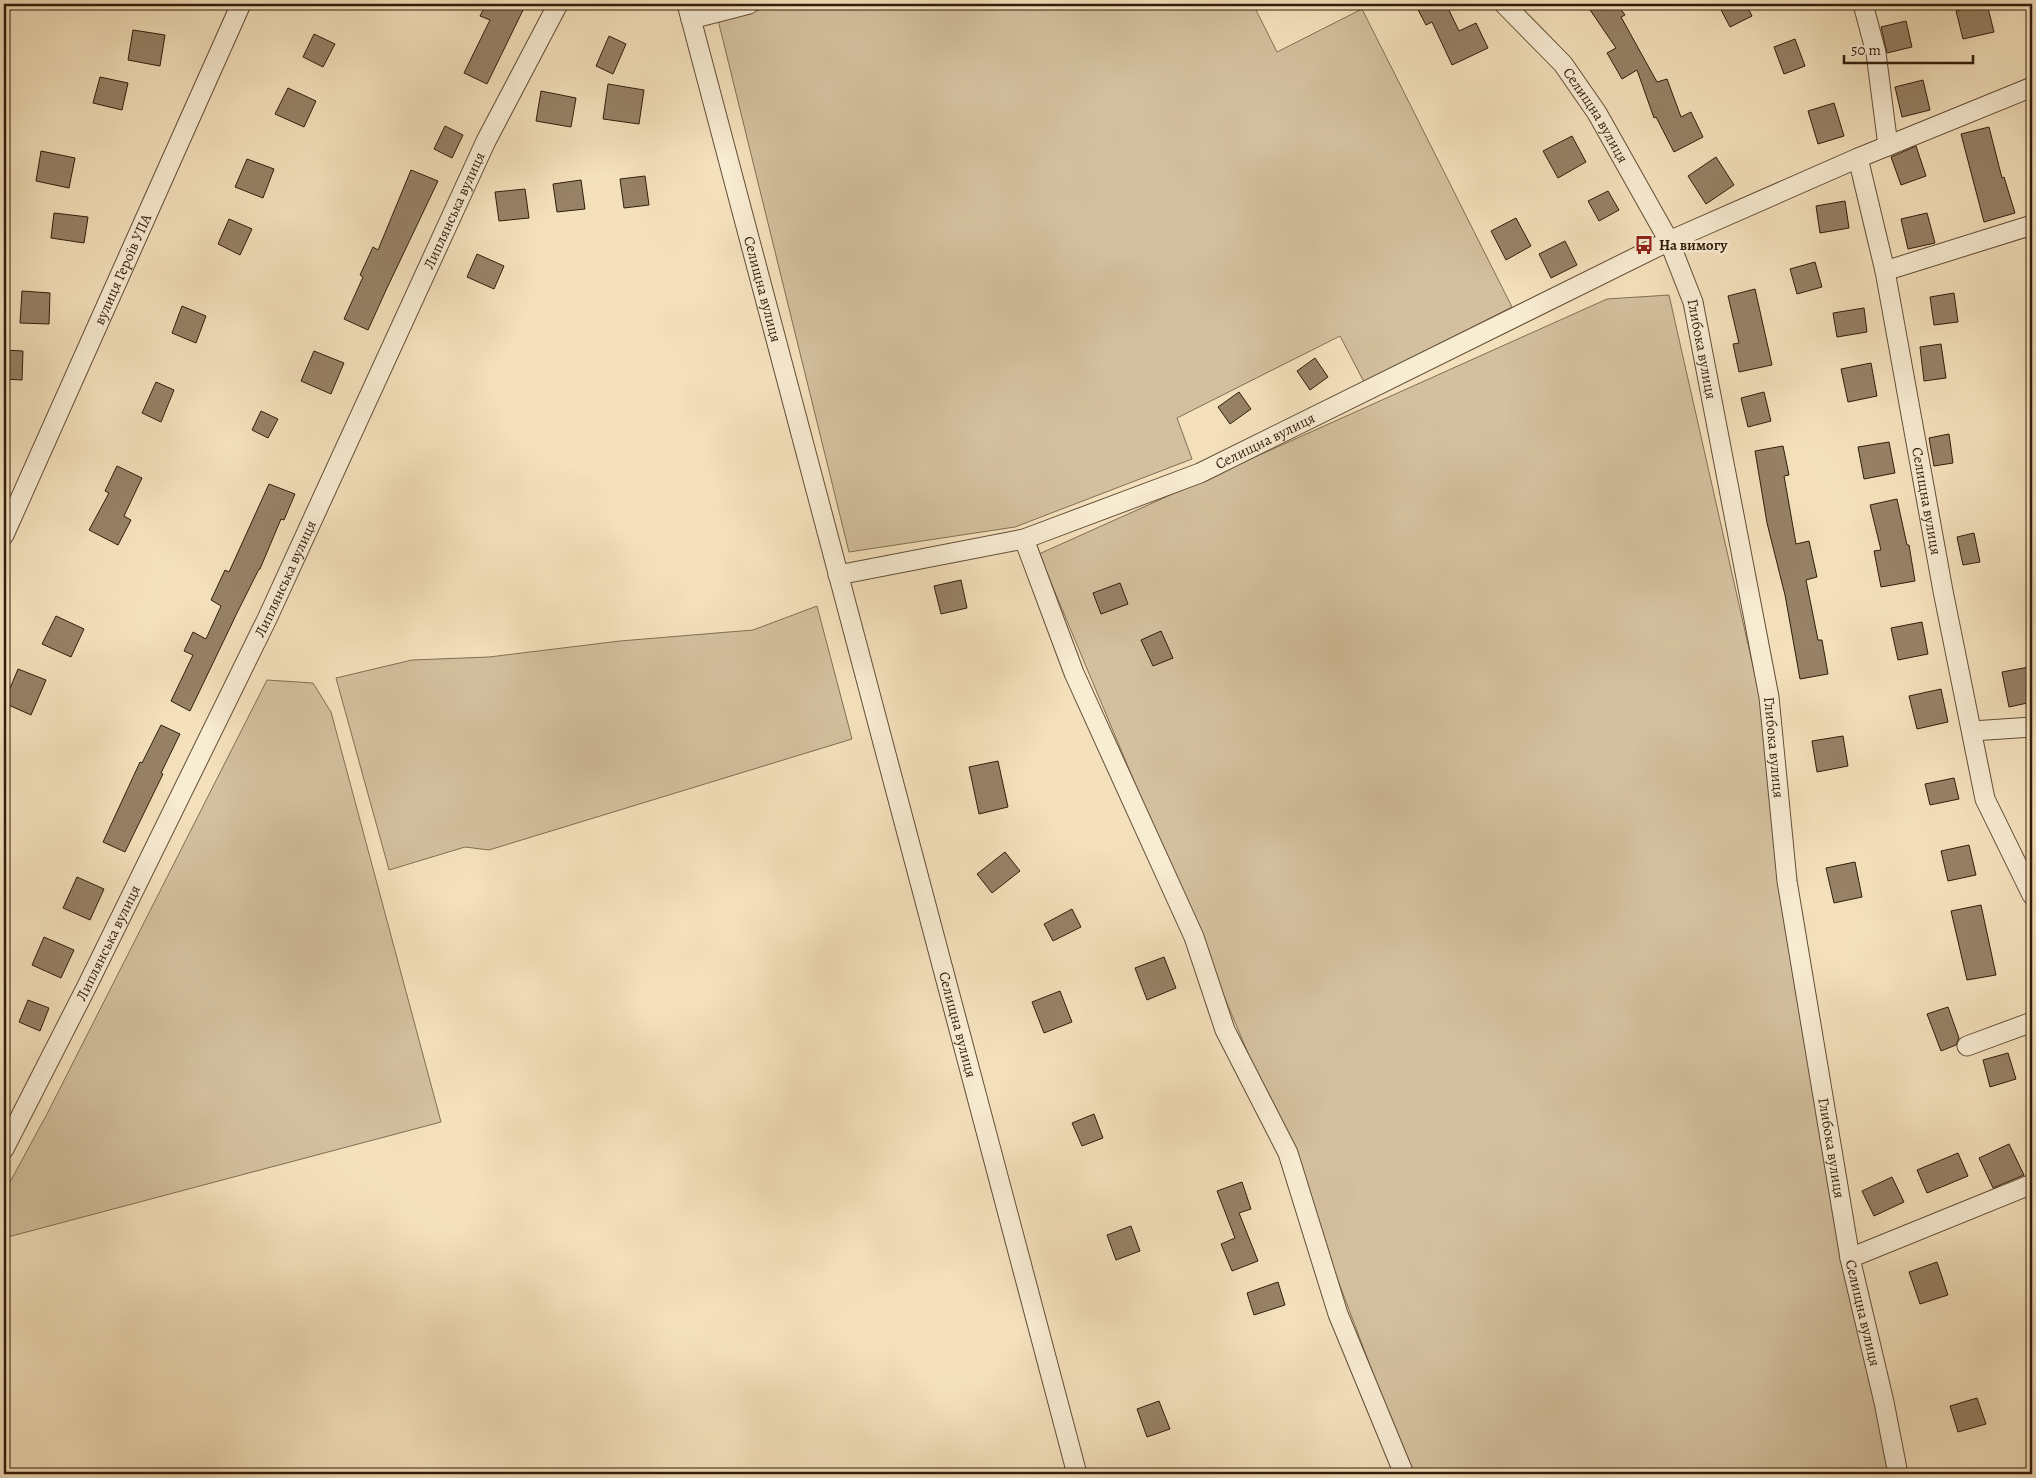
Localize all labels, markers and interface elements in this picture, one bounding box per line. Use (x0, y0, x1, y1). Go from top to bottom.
scale bar (1844, 32, 1972, 64)
text: 50 m (1851, 40, 1881, 60)
street label: Селищна вулиця (1558, 64, 1633, 166)
street label: Липлянська вулиця (419, 149, 490, 272)
street label: вулиця Героїв УПА (89, 210, 156, 328)
street label: Селищна вулиця (739, 234, 786, 344)
bus stop icon: На вимогу (1633, 234, 1655, 256)
place label: На вимогу (1659, 235, 1728, 255)
street label: Глибока вулиця (1683, 297, 1721, 401)
street label: Селищна вулиця (1212, 408, 1318, 474)
street label: Селищна вулиця (1907, 446, 1946, 556)
street label: Липлянська вулиця (250, 517, 321, 640)
street label: Глибока вулиця (1759, 696, 1789, 799)
street label: Липлянська вулиця (71, 882, 145, 1004)
street label: Селищна вулиця (934, 969, 981, 1080)
street label: Глибока вулиця (1813, 1096, 1850, 1200)
street label: Селищна вулиця (1841, 1258, 1885, 1368)

